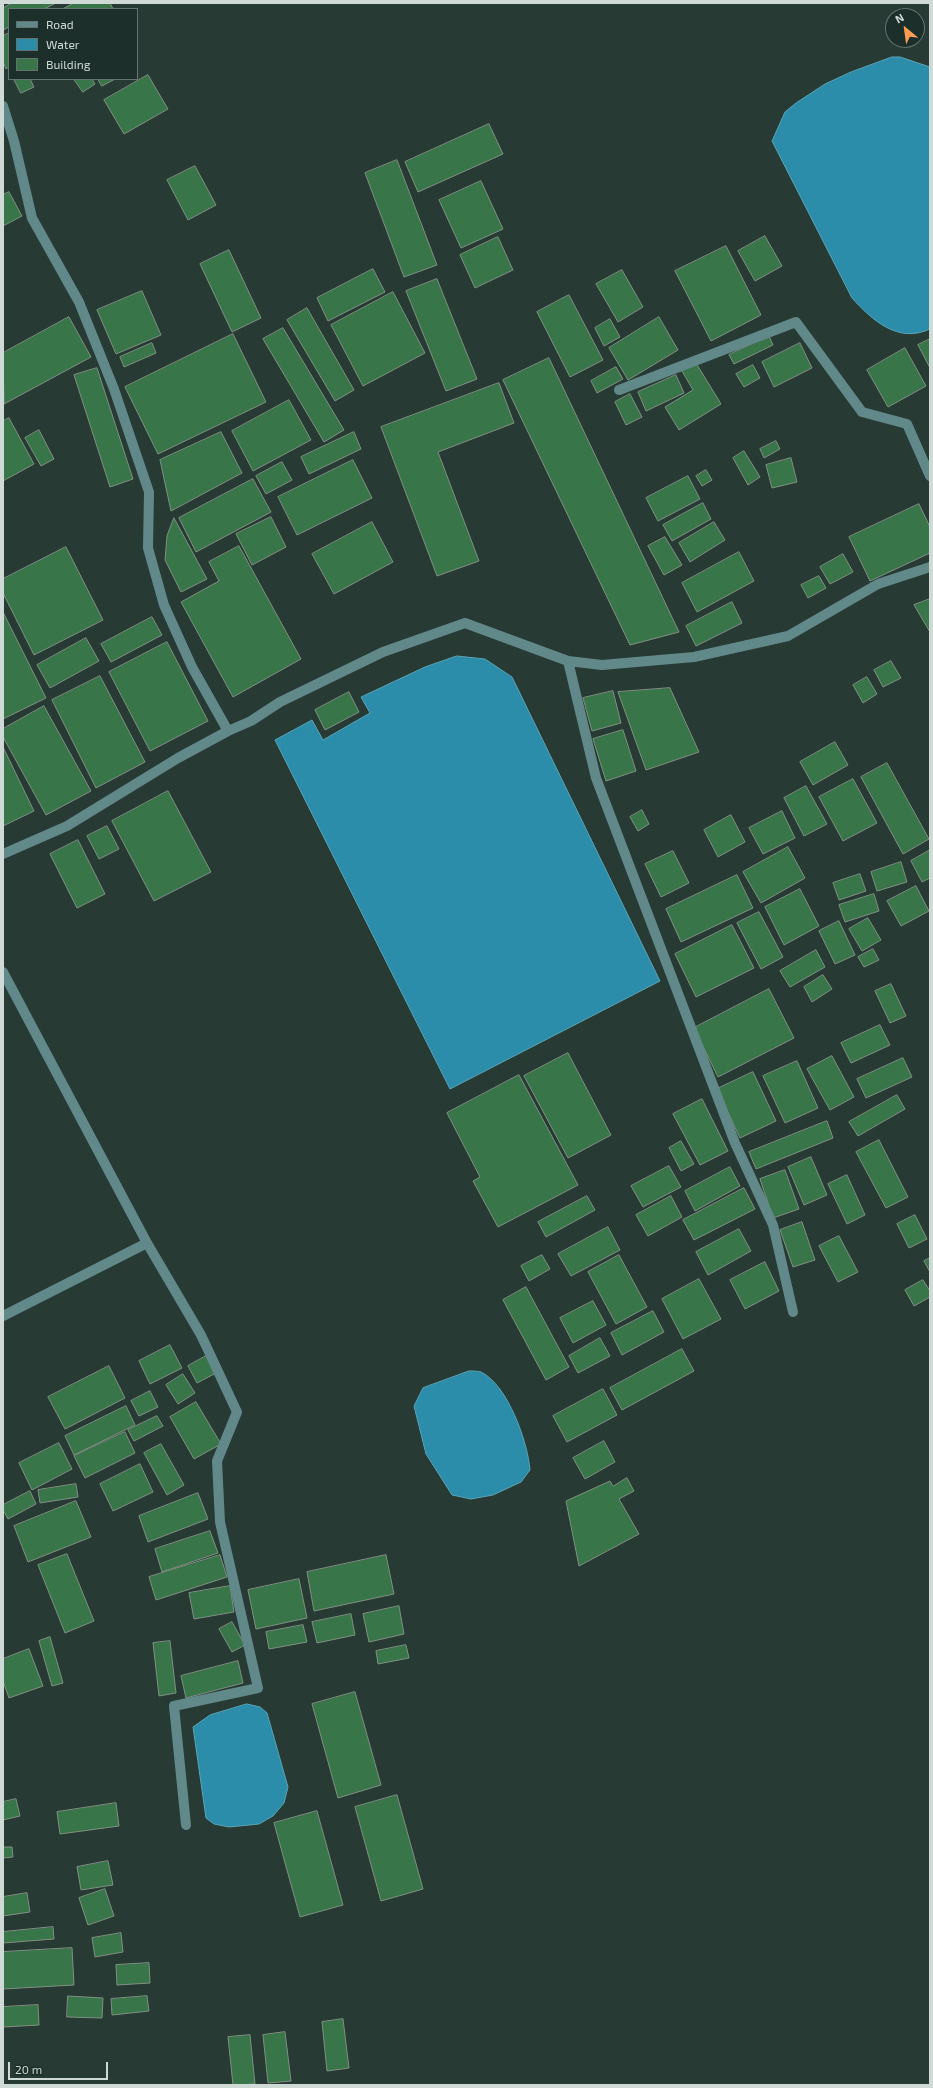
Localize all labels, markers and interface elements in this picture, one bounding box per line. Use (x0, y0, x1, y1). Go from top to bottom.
legend (8, 8, 138, 80)
north arrow (885, 8, 925, 48)
text: N (893, 10, 906, 26)
text: Road (46, 17, 74, 31)
text: Water (46, 37, 80, 51)
text: Building (46, 57, 90, 71)
scale bar (10, 2054, 110, 2080)
text: 20 m (15, 2062, 42, 2076)

